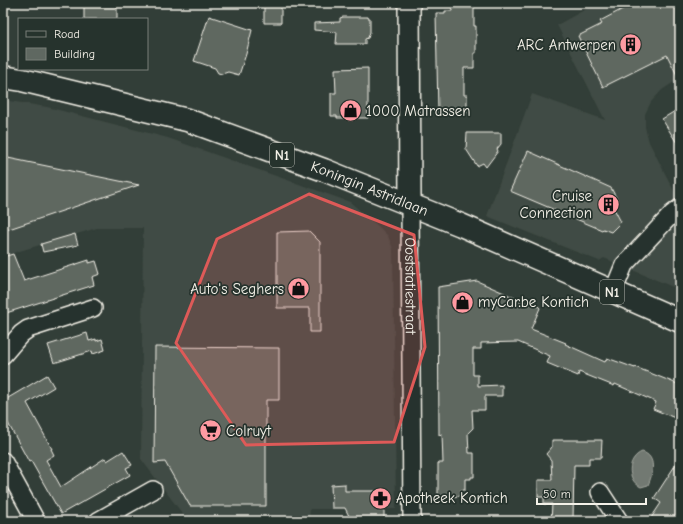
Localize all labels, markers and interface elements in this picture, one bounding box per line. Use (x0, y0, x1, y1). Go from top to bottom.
legend (18, 18, 148, 70)
text: Road (54, 27, 80, 41)
building icon: ARC Antwerpen (618, 32, 644, 58)
place label: ARC Antwerpen (517, 36, 616, 54)
text: Building (54, 47, 95, 61)
shop icon: 1000 Matrassen (337, 98, 363, 124)
place label: 1000 Matrassen (366, 102, 471, 120)
road number: N1 (270, 143, 294, 167)
street label: Koningin Astridlaan (309, 157, 431, 220)
place label: Cruise Connection (520, 187, 592, 222)
building icon: Cruise Connection (595, 192, 621, 218)
street label: Ooststatiestraat (401, 237, 420, 335)
shop icon: Auto's Seghers (286, 276, 312, 302)
place label: Auto's Seghers (190, 280, 284, 298)
road number: N1 (600, 280, 624, 304)
shop icon: myCar.be Kontich (450, 289, 476, 315)
place label: myCar.be Kontich (478, 293, 589, 311)
supermarket icon: Colruyt (197, 418, 223, 444)
place label: Colruyt (226, 422, 272, 440)
scale bar (537, 480, 646, 506)
pharmacy icon: Apotheek Kontich (368, 485, 394, 511)
text: 50 m (543, 487, 571, 501)
place label: Apotheek Kontich (396, 489, 508, 507)

